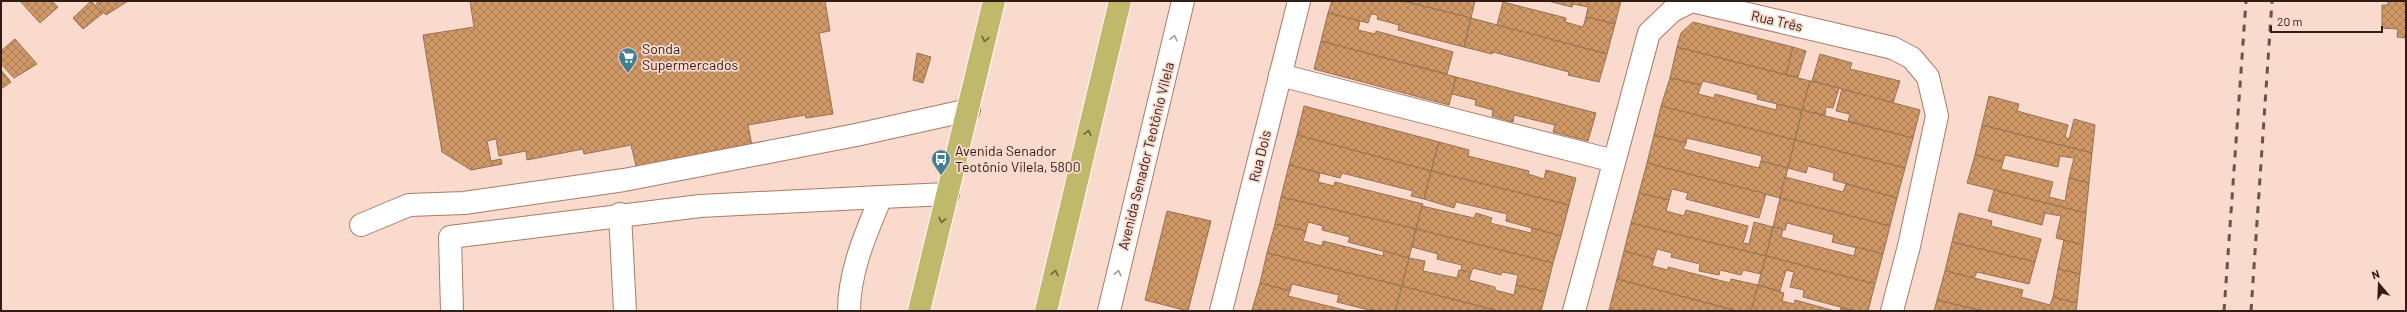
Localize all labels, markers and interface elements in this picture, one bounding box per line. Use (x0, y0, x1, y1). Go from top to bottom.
street label: Rua Três (1750, 6, 1805, 35)
scale bar (2271, 8, 2382, 34)
text: 20 m (2277, 14, 2303, 28)
one-way arrow (1170, 35, 1178, 41)
one-way arrow (982, 36, 990, 42)
place label: Sonda Supermercados (642, 40, 739, 73)
supermarket icon: Sonda Supermercados (617, 46, 639, 74)
street label: Avenida Senador Teotônio Vilela (1114, 60, 1177, 252)
street label: Rua Dois (1245, 128, 1274, 183)
one-way arrow (1084, 130, 1092, 136)
place label: Avenida Senador Teotônio Vilela, 5800 (955, 142, 1081, 175)
bus stop icon: Avenida Senador Teotônio Vilela, 5800 (930, 148, 952, 176)
one-way arrow (938, 217, 946, 223)
north arrow (2359, 264, 2399, 304)
text: N (2370, 267, 2381, 281)
one-way arrow (1050, 270, 1059, 277)
one-way arrow (1113, 270, 1121, 276)

